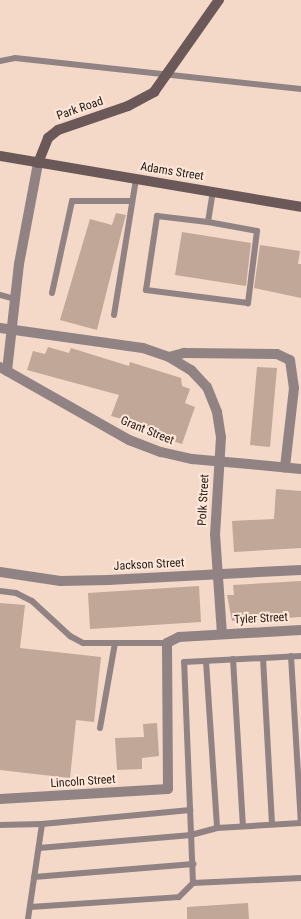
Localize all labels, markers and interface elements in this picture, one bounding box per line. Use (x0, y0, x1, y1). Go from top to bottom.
street label: Park Road (55, 94, 105, 124)
street label: Adams Street (139, 160, 205, 184)
street label: Grant Street (118, 414, 176, 448)
street label: Polk Street (195, 474, 213, 526)
street label: Jackson Street (113, 556, 185, 574)
street label: Tyler Street (234, 610, 288, 628)
street label: Lincoln Street (50, 773, 116, 791)

